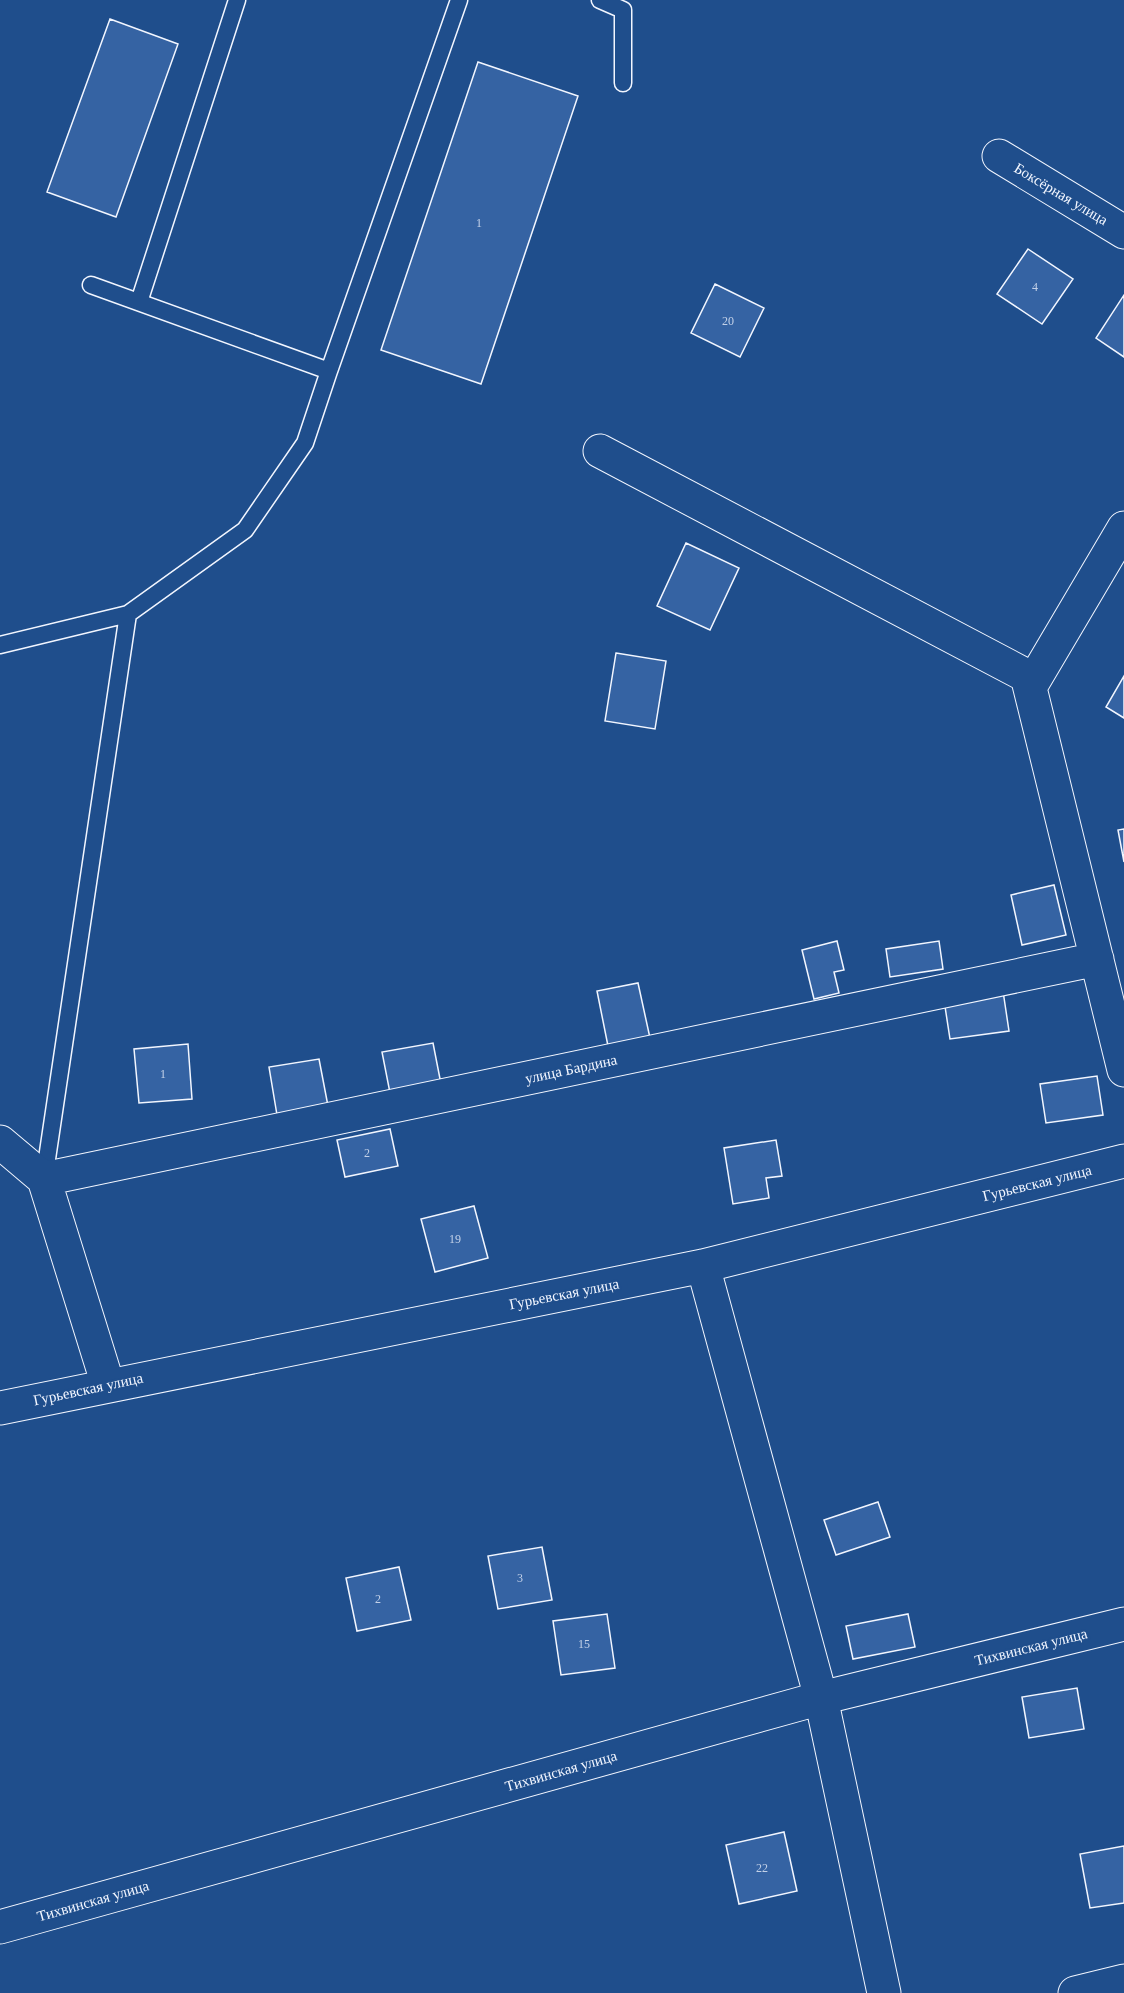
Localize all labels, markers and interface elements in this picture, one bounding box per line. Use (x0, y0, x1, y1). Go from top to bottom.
street label: Боксёрная улица (1011, 160, 1111, 228)
house number: 1 (476, 216, 482, 230)
house number: 4 (1032, 280, 1038, 294)
house number: 20 (722, 314, 734, 328)
street label: улица Бардина (524, 1051, 619, 1087)
house number: 1 (160, 1067, 166, 1081)
house number: 2 (364, 1146, 370, 1160)
street label: Гурьевская улица (981, 1162, 1093, 1204)
house number: 19 (449, 1232, 461, 1246)
street label: Гурьевская улица (508, 1275, 621, 1313)
street label: Гурьевская улица (32, 1369, 145, 1408)
house number: 3 (517, 1571, 523, 1585)
house number: 2 (375, 1592, 381, 1606)
street label: Тихвинская улица (973, 1625, 1089, 1669)
house number: 15 (578, 1637, 590, 1651)
street label: Тихвинская улица (503, 1747, 619, 1795)
house number: 22 (756, 1861, 768, 1875)
street label: Тихвинская улица (35, 1877, 151, 1925)

